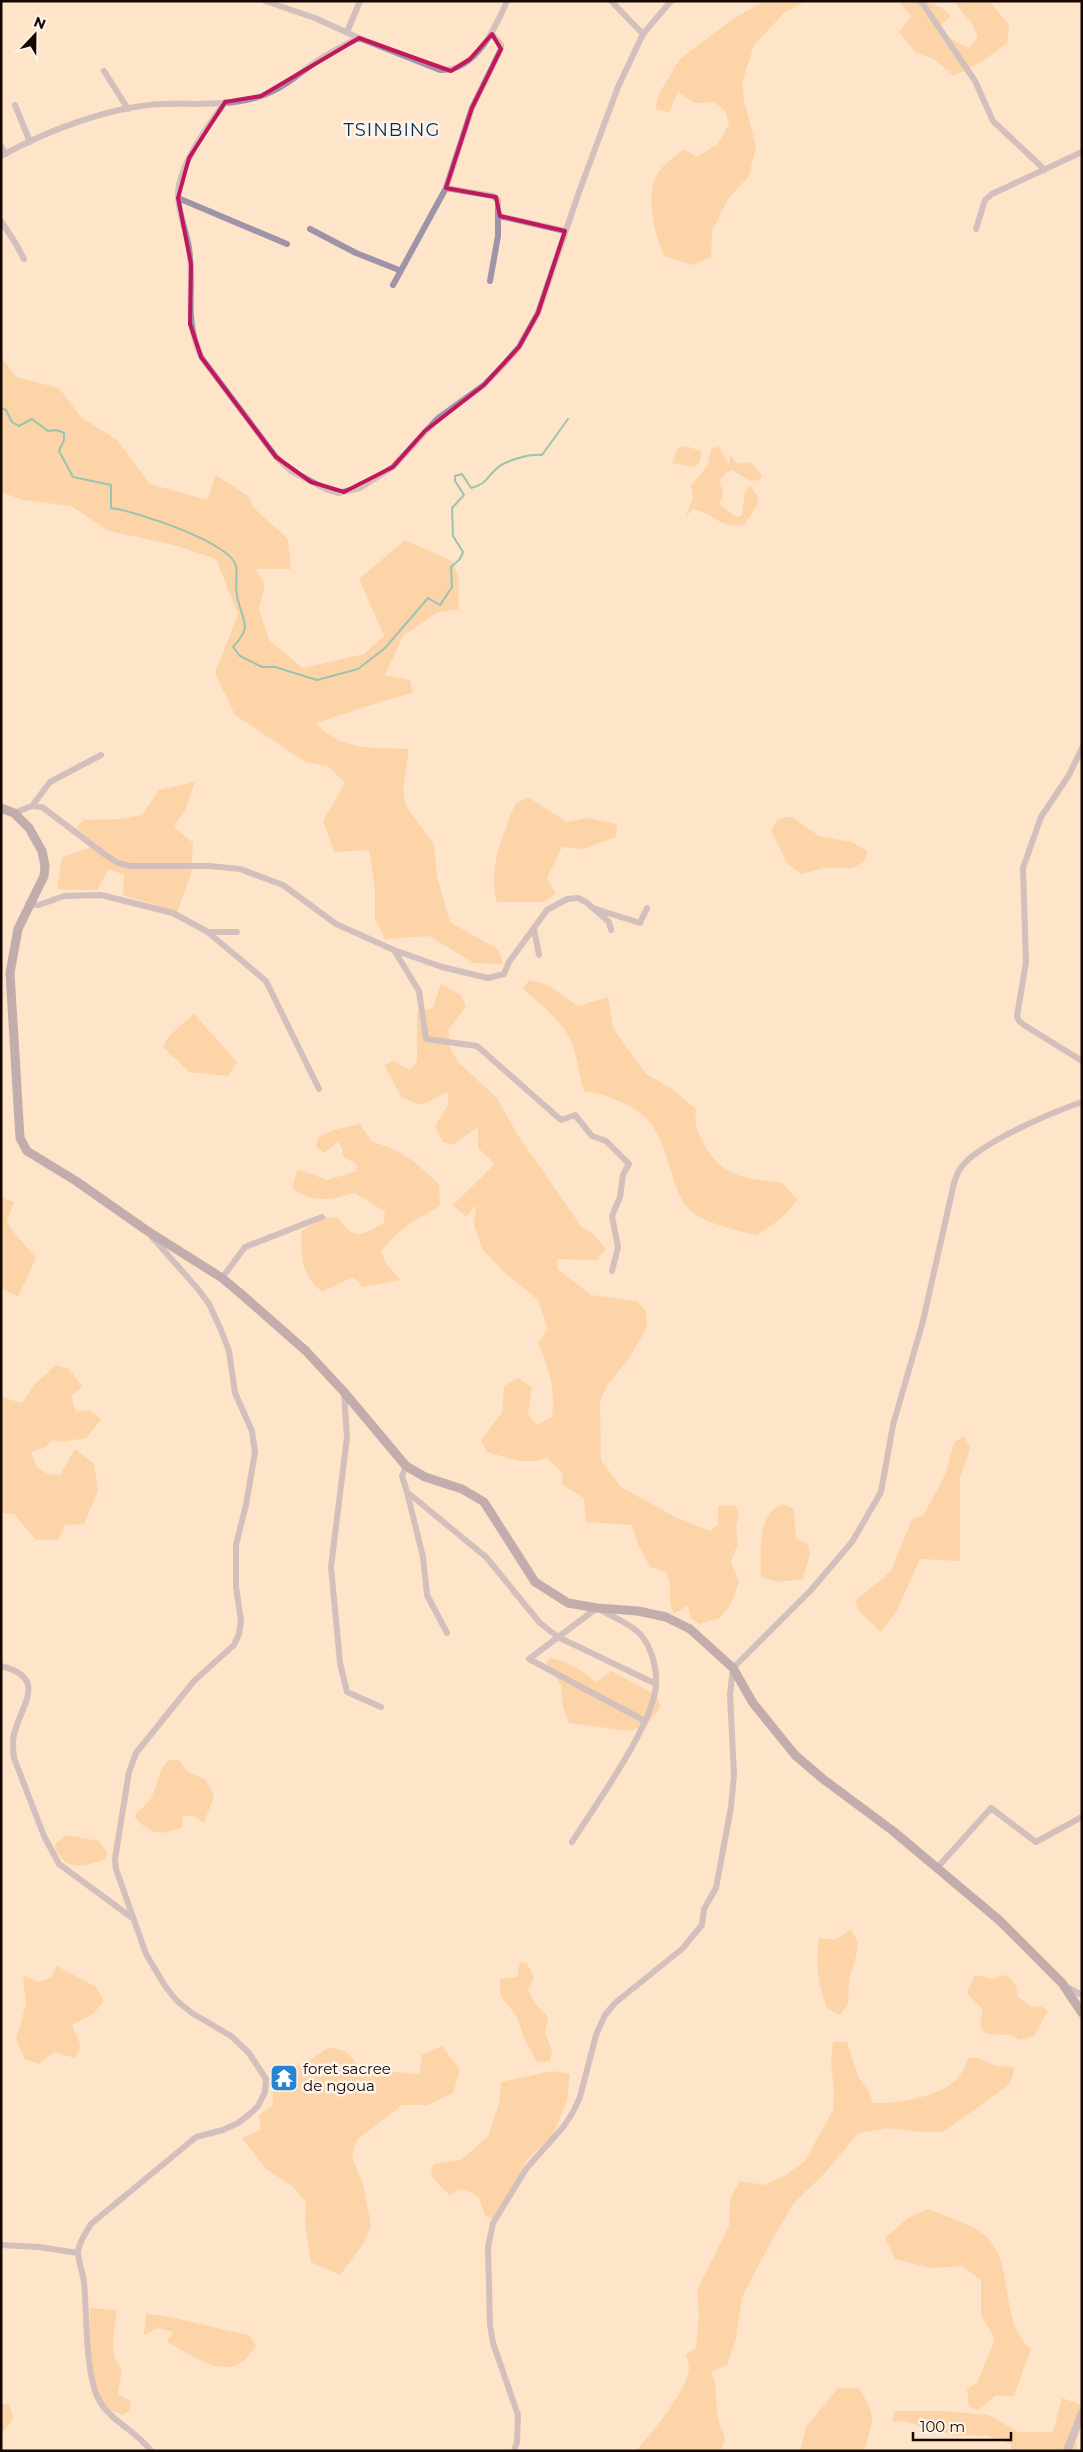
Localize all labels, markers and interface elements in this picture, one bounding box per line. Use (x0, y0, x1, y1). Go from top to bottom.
north arrow (10, 10, 60, 60)
text: N (31, 12, 48, 33)
district label: TSINBING (344, 119, 440, 141)
place label: foret sacree de ngoua (303, 2059, 391, 2095)
temple icon: foret sacree de ngoua (269, 2063, 299, 2093)
scale bar (913, 2410, 1010, 2442)
text: 100 m (920, 2417, 965, 2436)

